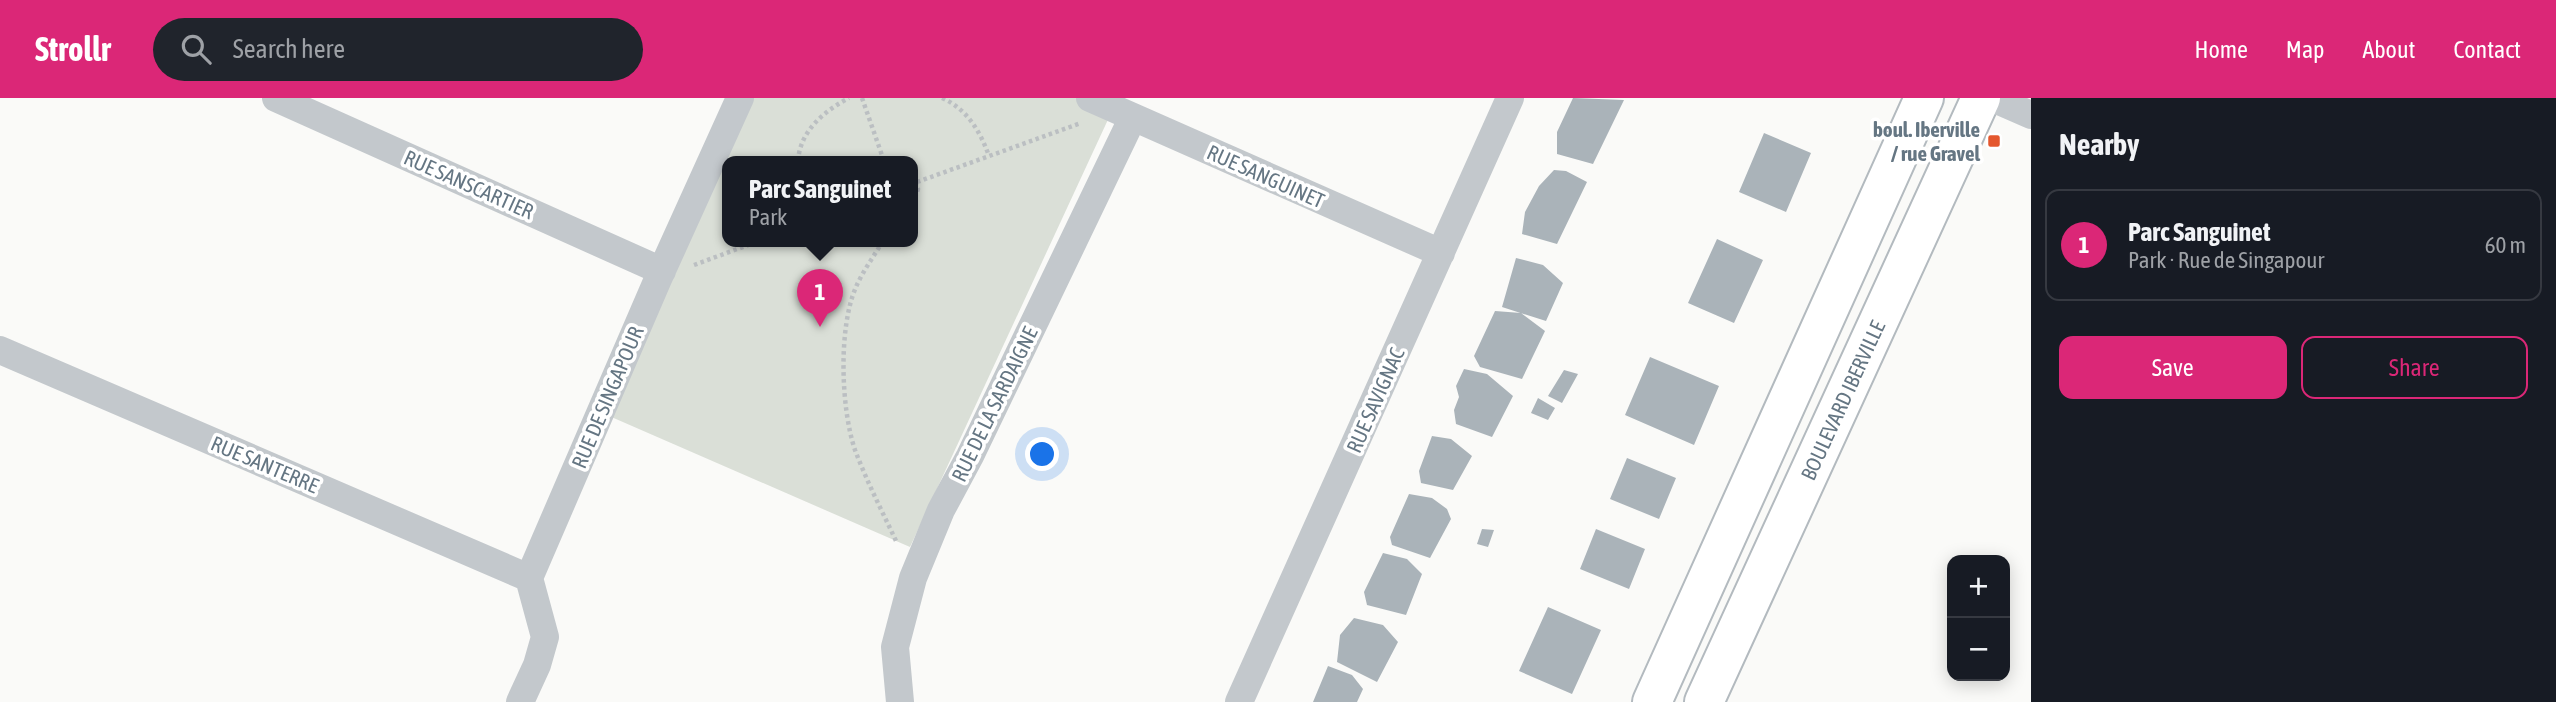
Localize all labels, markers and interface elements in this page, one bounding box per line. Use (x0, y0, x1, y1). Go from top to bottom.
search box (153, 18, 643, 81)
text: Strollr (35, 30, 111, 68)
icon: search (177, 30, 215, 68)
text: Search here (233, 34, 345, 64)
text: Home (2194, 36, 2248, 63)
text: Map (2286, 36, 2324, 63)
text: About (2362, 36, 2415, 63)
text: Contact (2453, 36, 2521, 63)
place label: boul. Iberville / rue Gravel (1873, 117, 1980, 165)
text: Nearby (2059, 127, 2139, 161)
marker: boul. Iberville / rue Gravel (1986, 133, 2002, 149)
street label: RUE SANGUINET (1204, 139, 1328, 213)
street label: RUE SANSCARTIER (400, 145, 538, 223)
popup (722, 156, 918, 247)
text: Parc Sanguinet (749, 174, 891, 204)
text: Park (749, 204, 787, 230)
text: Parc Sanguinet (2128, 217, 2270, 247)
text: 1 (2079, 232, 2089, 258)
text: 60 m (2485, 232, 2526, 258)
text: Park · Rue de Singapour (2128, 247, 2324, 273)
pin: 1 (797, 269, 843, 327)
street label: BOULEVARD IBERVILLE (1796, 317, 1889, 484)
street label: RUE DE SINGAPOUR (566, 322, 648, 472)
street label: RUE DE LA SARDAIGNE (946, 323, 1042, 485)
button: Save (2059, 336, 2287, 399)
button: Share (2301, 336, 2528, 399)
street label: RUE SAVIGNAC (1341, 343, 1409, 456)
street label: RUE SANTERRE (208, 431, 322, 497)
your location (1025, 437, 1059, 471)
map controls (1947, 555, 2010, 681)
button: + (1947, 555, 2010, 618)
button: − (1947, 618, 2010, 681)

